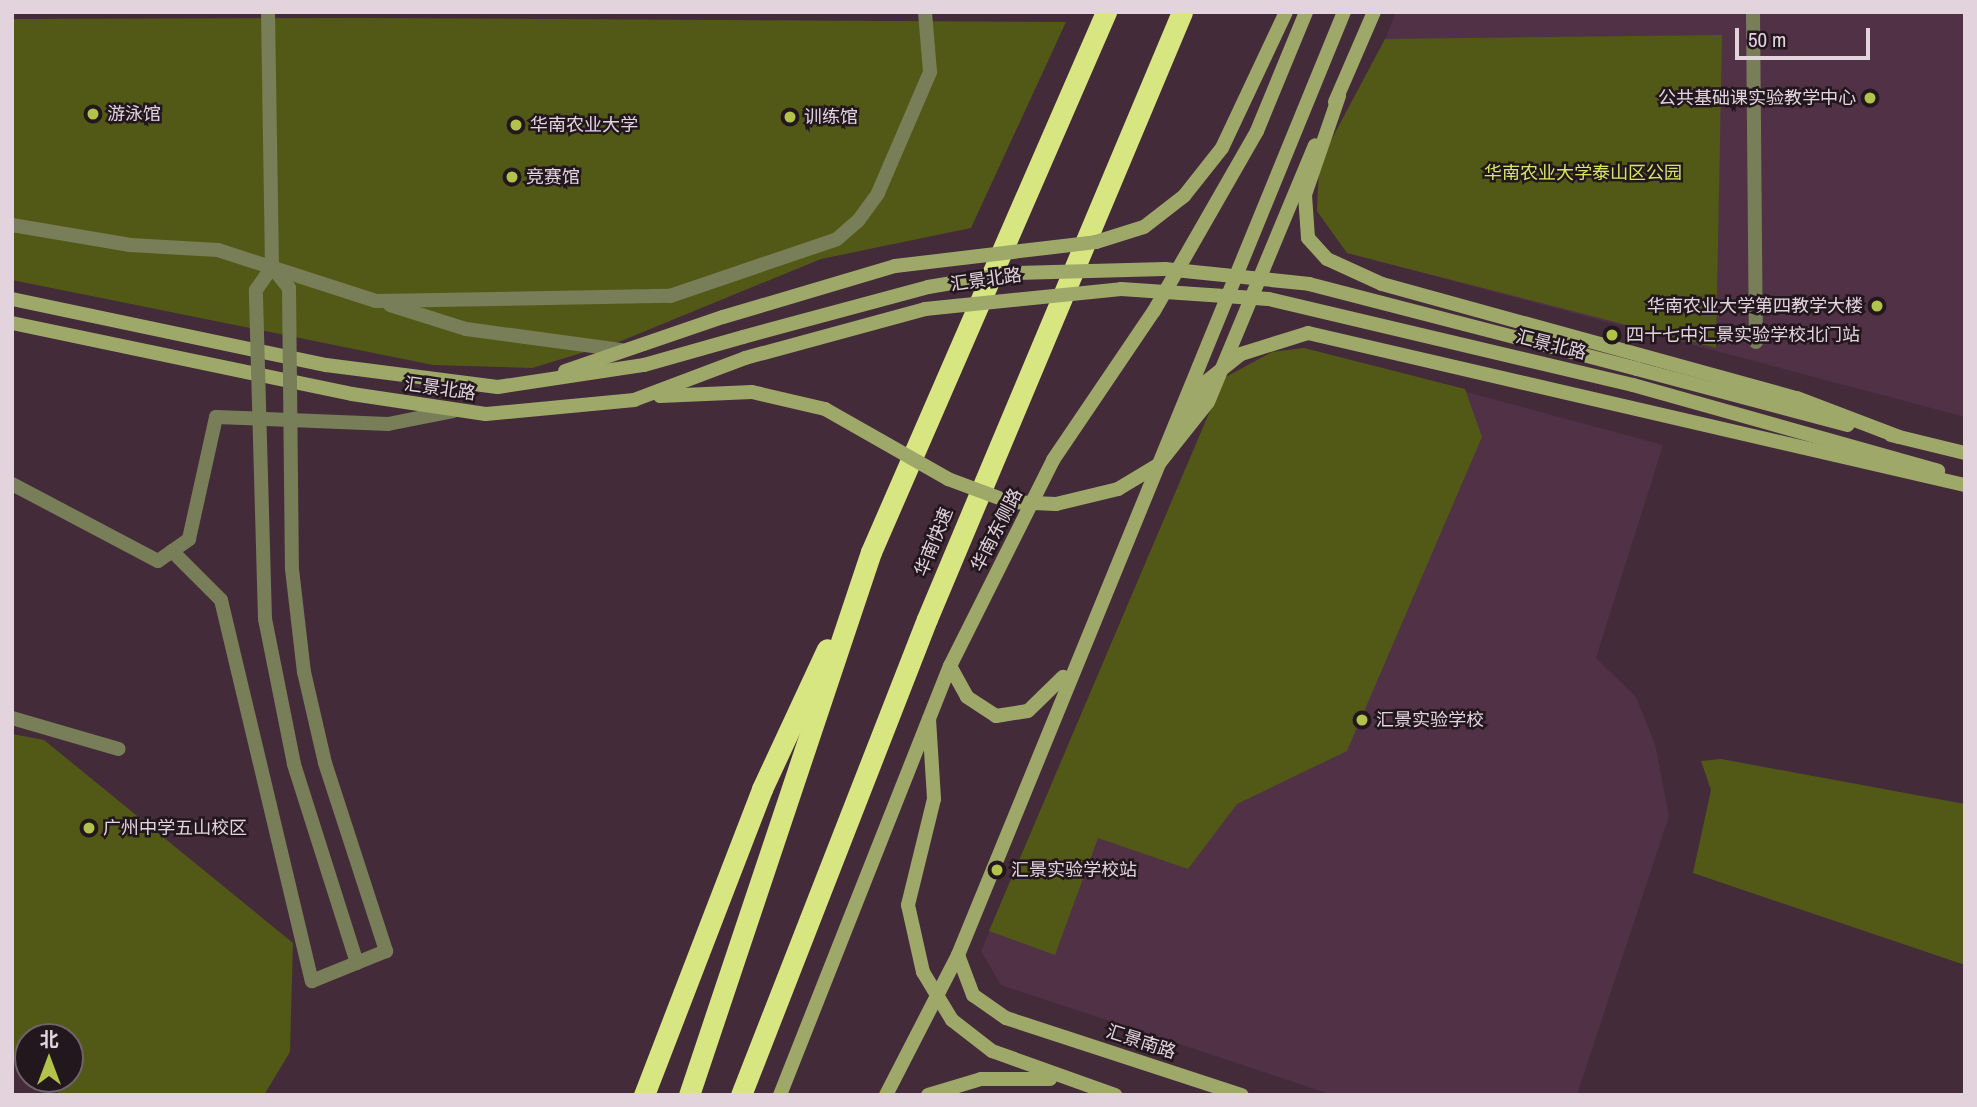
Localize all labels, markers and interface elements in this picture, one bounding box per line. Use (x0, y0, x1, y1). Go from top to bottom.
scale bar (1739, 14, 1874, 58)
text: 50 m (1748, 25, 1786, 54)
place label: 公共基础课实验教学中心 (1658, 87, 1856, 109)
marker: 公共基础课实验教学中心 (1862, 90, 1878, 106)
place label: 游泳馆 (107, 103, 161, 125)
marker: 游泳馆 (85, 106, 101, 122)
place label: 训练馆 (804, 106, 858, 128)
marker: 训练馆 (782, 109, 798, 125)
place label: 华南农业大学 (530, 114, 638, 136)
marker: 华南农业大学 (508, 117, 524, 133)
park label: 华南农业大学泰山区公园 (1484, 162, 1682, 184)
place label: 竞赛馆 (526, 166, 580, 188)
marker: 竞赛馆 (504, 169, 520, 185)
street label: 汇景北路 (949, 264, 1023, 296)
place label: 华南农业大学第四教学大楼 (1647, 295, 1863, 317)
marker: 华南农业大学第四教学大楼 (1869, 298, 1885, 314)
place label: 四十七中汇景实验学校北门站 (1626, 324, 1860, 346)
street label: 汇景北路 (1513, 326, 1589, 364)
marker: 四十七中汇景实验学校北门站 (1604, 327, 1620, 343)
street label: 汇景北路 (403, 373, 477, 405)
street label: 华南东侧路 (967, 485, 1027, 575)
street label: 华南快速 (911, 505, 957, 579)
place label: 汇景实验学校 (1376, 709, 1484, 731)
marker: 汇景实验学校 (1354, 712, 1370, 728)
place label: 广州中学五山校区 (103, 817, 247, 839)
marker: 广州中学五山校区 (81, 820, 97, 836)
place label: 汇景实验学校站 (1011, 859, 1137, 881)
marker: 汇景实验学校站 (989, 862, 1005, 878)
street label: 汇景南路 (1103, 1021, 1179, 1063)
north arrow (14, 1023, 84, 1093)
text: 北 (39, 1026, 59, 1052)

